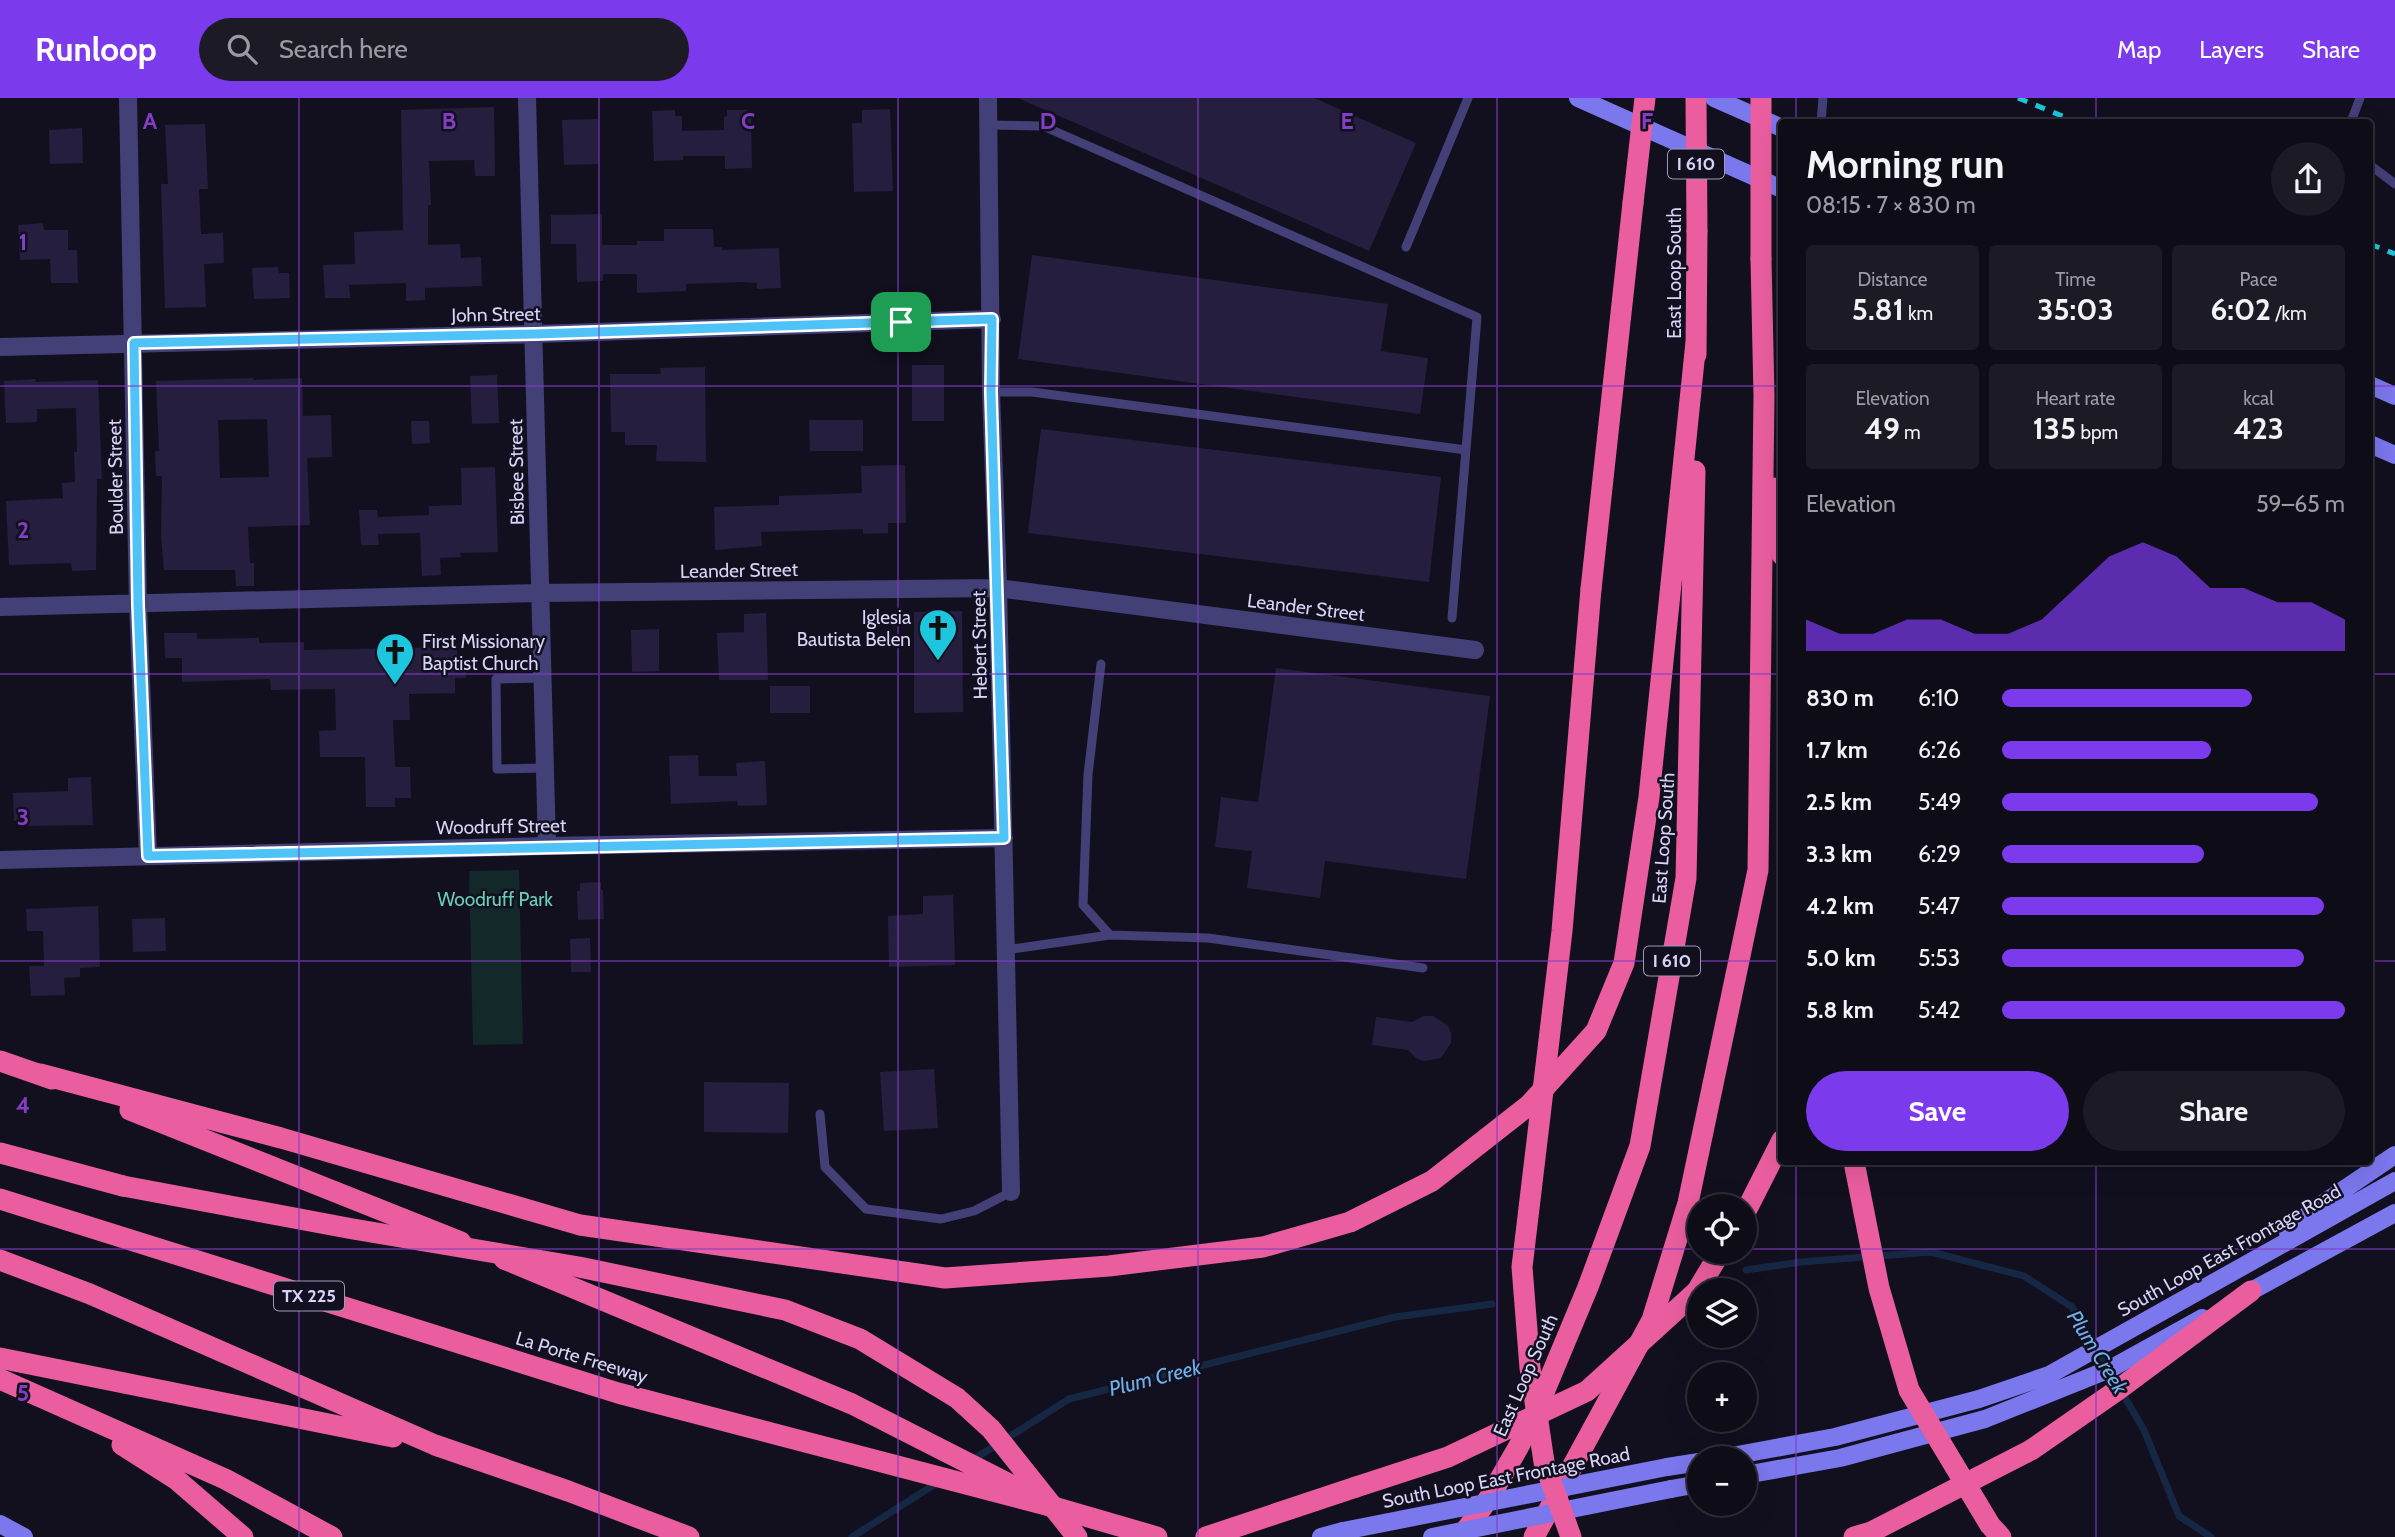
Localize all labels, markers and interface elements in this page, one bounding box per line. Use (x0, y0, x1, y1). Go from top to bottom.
search box (199, 18, 689, 81)
text: Runloop (35, 29, 157, 69)
icon: search (223, 30, 261, 68)
text: Search here (279, 33, 408, 65)
text: Map (2117, 35, 2161, 64)
text: Layers (2199, 35, 2264, 64)
text: Share (2302, 35, 2360, 64)
text: A (143, 107, 158, 135)
text: B (442, 107, 456, 135)
text: C (741, 107, 755, 135)
text: D (1040, 107, 1056, 135)
text: E (1340, 107, 1354, 135)
text: F (1641, 107, 1653, 135)
text: Morning run (1806, 141, 2005, 188)
button: share (2271, 142, 2345, 216)
road number: I 610 (1668, 150, 1724, 178)
text: 08:15 · 7 × 830 m (1806, 191, 1976, 219)
street label: East Loop South (1663, 207, 1686, 339)
text: 1 (19, 228, 27, 256)
text: Distance (1858, 268, 1927, 291)
text: Time (2055, 268, 2096, 291)
text: Pace (2240, 268, 2277, 291)
text: 5.81 (1852, 291, 1904, 328)
text: 35:03 (2037, 291, 2114, 328)
text: 6:02 (2210, 291, 2271, 328)
pin (871, 292, 931, 352)
street label: John Street (450, 302, 541, 327)
text: km (1904, 302, 1933, 325)
text: /km (2271, 302, 2307, 325)
icon: arrive (882, 303, 920, 341)
text: Elevation (1855, 387, 1930, 410)
text: Heart rate (2036, 387, 2115, 410)
text: kcal (2243, 387, 2274, 410)
text: 49 (1864, 410, 1900, 447)
text: 135 (2033, 410, 2076, 447)
text: 423 (2233, 410, 2284, 447)
street label: Boulder Street (103, 418, 128, 535)
street label: Bisbee Street (504, 418, 529, 525)
text: m (1900, 421, 1921, 444)
text: bpm (2076, 421, 2118, 444)
text: Elevation (1806, 490, 1896, 518)
text: 59–65 m (2256, 490, 2345, 518)
text: 2 (17, 516, 29, 544)
street label: Leander Street (680, 558, 799, 583)
street label: Leander Street (1246, 589, 1367, 626)
street label: Hebert Street (967, 590, 992, 700)
place label: Iglesia Bautista Belen (797, 606, 911, 651)
church icon: Iglesia Bautista Belen (917, 607, 959, 662)
place label: First Missionary Baptist Church (422, 630, 546, 675)
church icon: First Missionary Baptist Church (374, 631, 416, 686)
text: 830 m (1806, 684, 1874, 712)
text: 6:10 (1918, 684, 1959, 712)
text: 1.7 km (1806, 736, 1868, 764)
text: 6:26 (1918, 736, 1961, 764)
street label: East Loop South (1647, 772, 1680, 904)
text: 2.5 km (1806, 788, 1872, 816)
text: 5:49 (1918, 788, 1962, 816)
text: 3 (17, 803, 29, 831)
street label: Woodruff Street (436, 814, 567, 839)
text: 3.3 km (1806, 840, 1872, 868)
text: 6:29 (1918, 840, 1961, 868)
park label: Woodruff Park (437, 888, 553, 911)
text: 4.2 km (1806, 892, 1874, 920)
text: 5:47 (1918, 892, 1960, 920)
text: 5.0 km (1806, 944, 1876, 972)
text: 5:53 (1918, 944, 1960, 972)
road number: I 610 (1644, 946, 1700, 976)
text: 5.8 km (1806, 996, 1874, 1024)
text: 5:42 (1918, 996, 1961, 1024)
button: Save (1806, 1071, 2069, 1151)
button: Share (2083, 1071, 2345, 1151)
text: 4 (16, 1091, 30, 1119)
street label: South Loop East Frontage Road (2114, 1179, 2345, 1322)
map controls (1687, 1194, 1757, 1516)
button: locate (1687, 1194, 1757, 1264)
button: layers (1687, 1278, 1757, 1348)
road number: TX 225 (274, 1282, 344, 1310)
water label: Plum Creek (2062, 1305, 2133, 1399)
street label: East Loop South (1488, 1310, 1563, 1440)
street label: La Porte Freeway (513, 1327, 651, 1389)
water label: Plum Creek (1106, 1354, 1204, 1401)
button: + (1687, 1362, 1757, 1432)
text: 5 (17, 1379, 29, 1407)
street label: South Loop East Frontage Road (1380, 1442, 1632, 1513)
button: − (1687, 1446, 1757, 1516)

